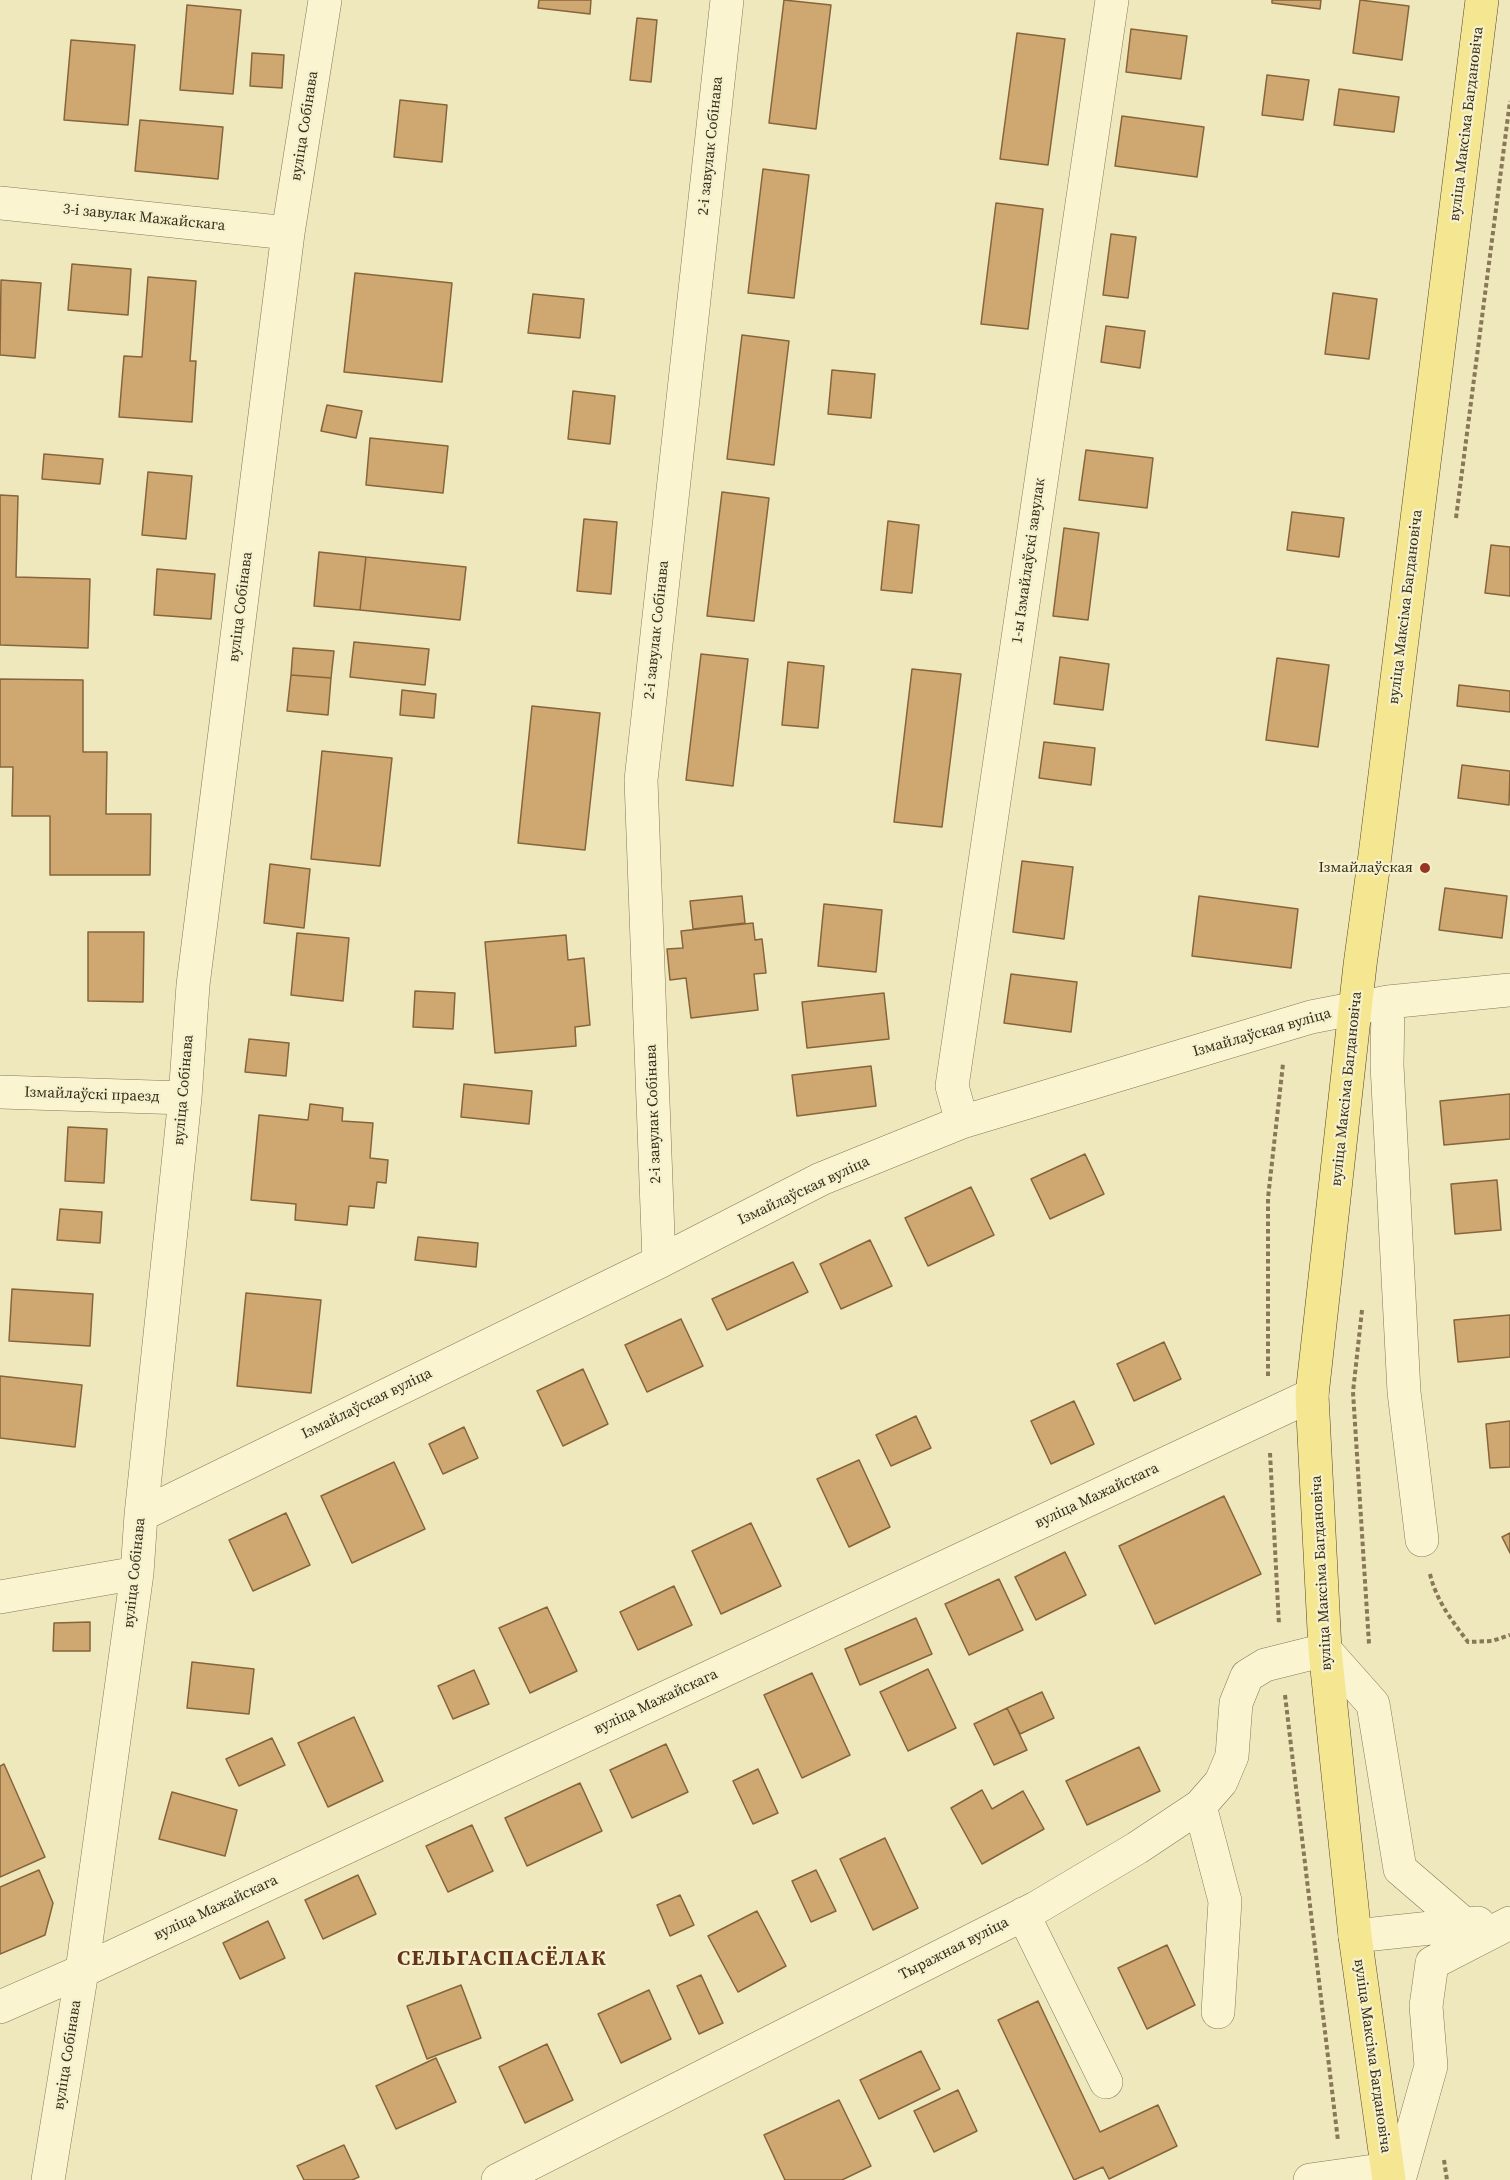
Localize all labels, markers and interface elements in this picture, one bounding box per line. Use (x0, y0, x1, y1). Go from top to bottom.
street label: вуліца Максіма Багдановіча (1446, 26, 1488, 222)
street label: вуліца Собінава (287, 70, 323, 182)
street label: 2-і завулак Собінава (695, 76, 727, 216)
street label: 3-і завулак Мажайскага (62, 201, 226, 235)
street label: 1-ы Ізмайлаўскі завулак (1008, 477, 1050, 645)
street label: вуліца Максіма Багдановіча (1385, 509, 1427, 705)
street label: вуліца Собінава (225, 551, 257, 663)
street label: 2-і завулак Собінава (641, 560, 673, 700)
place label: Ізмайлаўская (1318, 859, 1413, 877)
marker: Ізмайлаўская (1418, 861, 1432, 875)
street label: вуліца Максіма Багдановіча (1328, 991, 1366, 1187)
street label: Ізмайлаўская вуліца (1191, 1005, 1333, 1061)
street label: вуліца Собінава (170, 1034, 198, 1146)
street label: 2-і завулак Собінава (643, 1044, 665, 1184)
street label: Ізмайлаўскі праезд (24, 1084, 160, 1106)
street label: Ізмайлаўская вуліца (735, 1153, 873, 1229)
street label: Ізмайлаўская вуліца (299, 1365, 435, 1443)
street label: вуліца Мажайскага (1032, 1459, 1162, 1533)
street label: вуліца Максіма Багдановіча (1308, 1475, 1336, 1671)
street label: вуліца Собінава (120, 1517, 150, 1629)
street label: вуліца Мажайскага (591, 1665, 721, 1739)
street label: вуліца Мажайскага (151, 1871, 281, 1945)
street label: Тыражная вуліца (896, 1914, 1012, 1984)
district label: СЕЛЬГАСПАСЁЛАК (397, 1947, 607, 1973)
street label: вуліца Максіма Багдановіча (1349, 1958, 1395, 2154)
street label: вуліца Собінава (50, 1999, 86, 2111)

